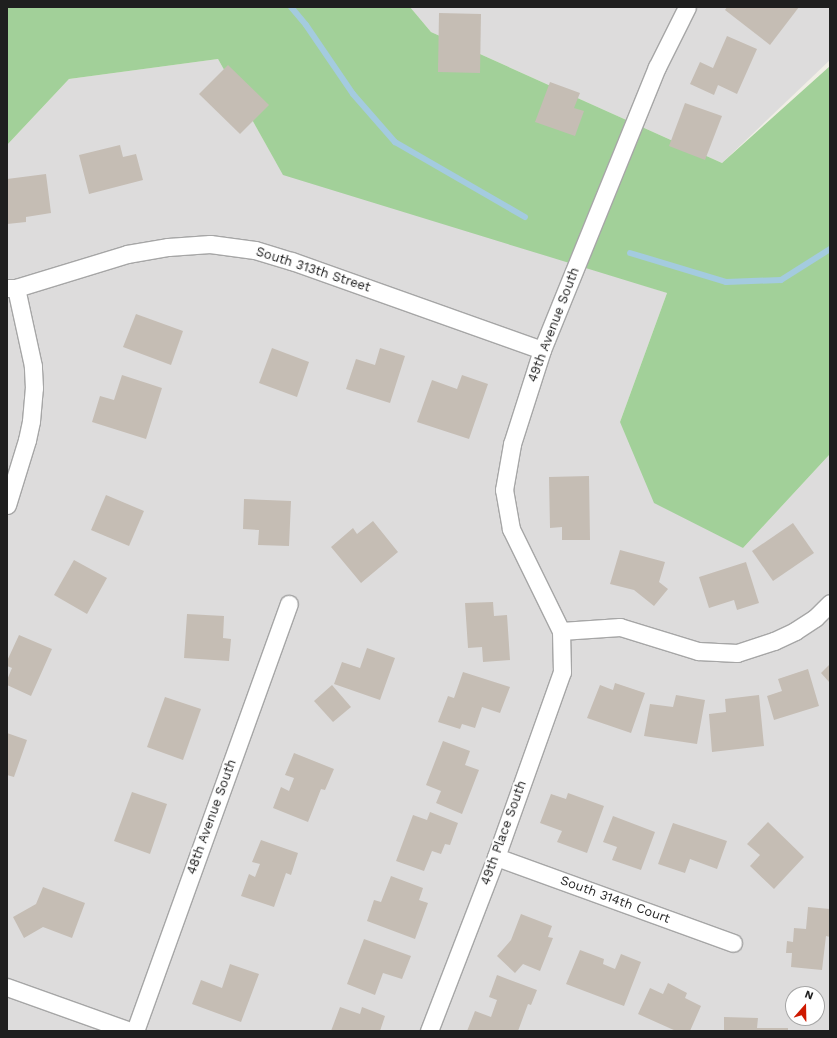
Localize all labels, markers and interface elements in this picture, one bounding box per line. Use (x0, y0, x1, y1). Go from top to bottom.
street label: South 313th Street (254, 244, 372, 296)
street label: 49th Avenue South (525, 265, 583, 385)
street label: 48th Avenue South (184, 757, 240, 877)
street label: 49th Place South (478, 779, 530, 887)
street label: South 314th Court (558, 873, 672, 927)
north arrow (785, 986, 825, 1026)
text: N (803, 988, 815, 1003)

